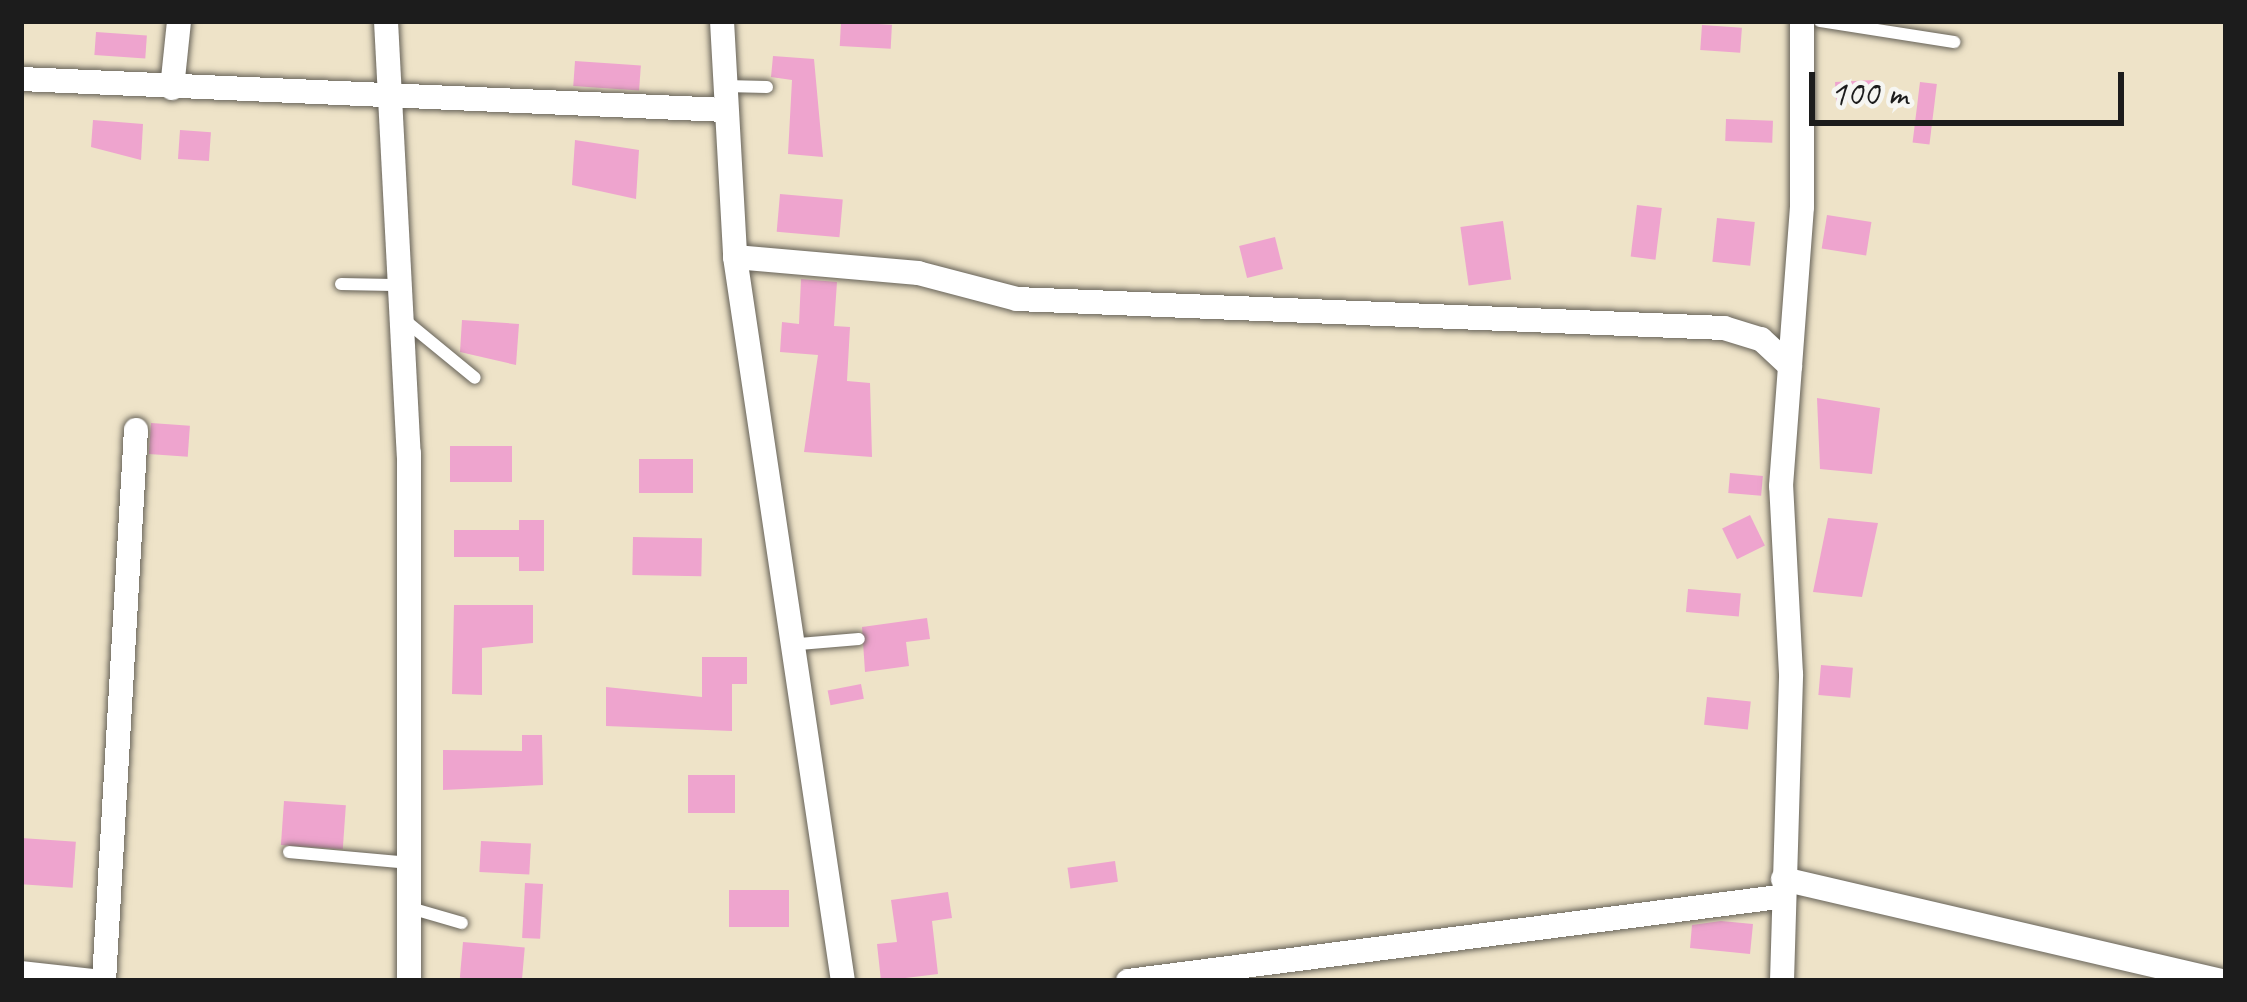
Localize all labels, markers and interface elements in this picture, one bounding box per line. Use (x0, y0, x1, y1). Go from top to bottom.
scale bar (1815, 48, 2130, 122)
text: 100 m (1830, 70, 1907, 116)

